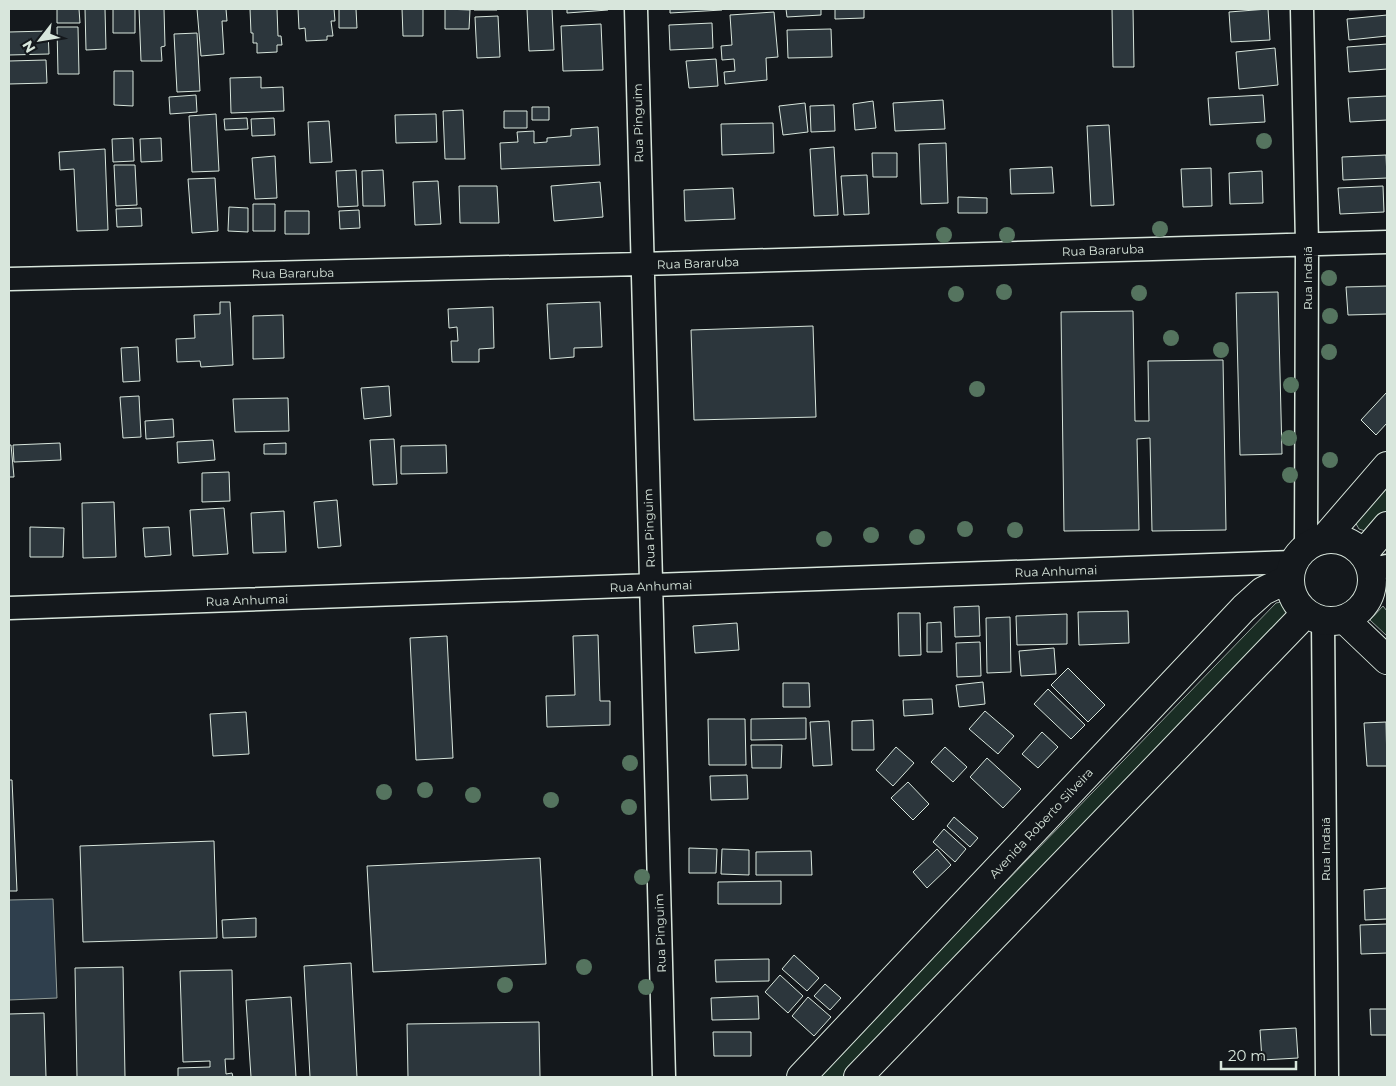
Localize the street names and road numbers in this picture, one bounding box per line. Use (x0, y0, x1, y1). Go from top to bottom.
street label: Rua Pinguim (630, 83, 646, 163)
street label: Rua Bararuba (1061, 241, 1145, 259)
street label: Rua Indaiá (1300, 246, 1315, 310)
street label: Rua Bararuba (656, 254, 740, 272)
street label: Rua Bararuba (252, 265, 334, 281)
street label: Rua Pinguim (640, 488, 658, 568)
street label: Rua Anhumai (1014, 562, 1098, 580)
street label: Rua Anhumai (609, 577, 693, 595)
street label: Rua Anhumai (205, 591, 289, 609)
street label: Avenida Roberto Silveira (986, 765, 1096, 881)
street label: Rua Indaiá (1318, 817, 1333, 881)
street label: Rua Pinguim (651, 893, 669, 973)

